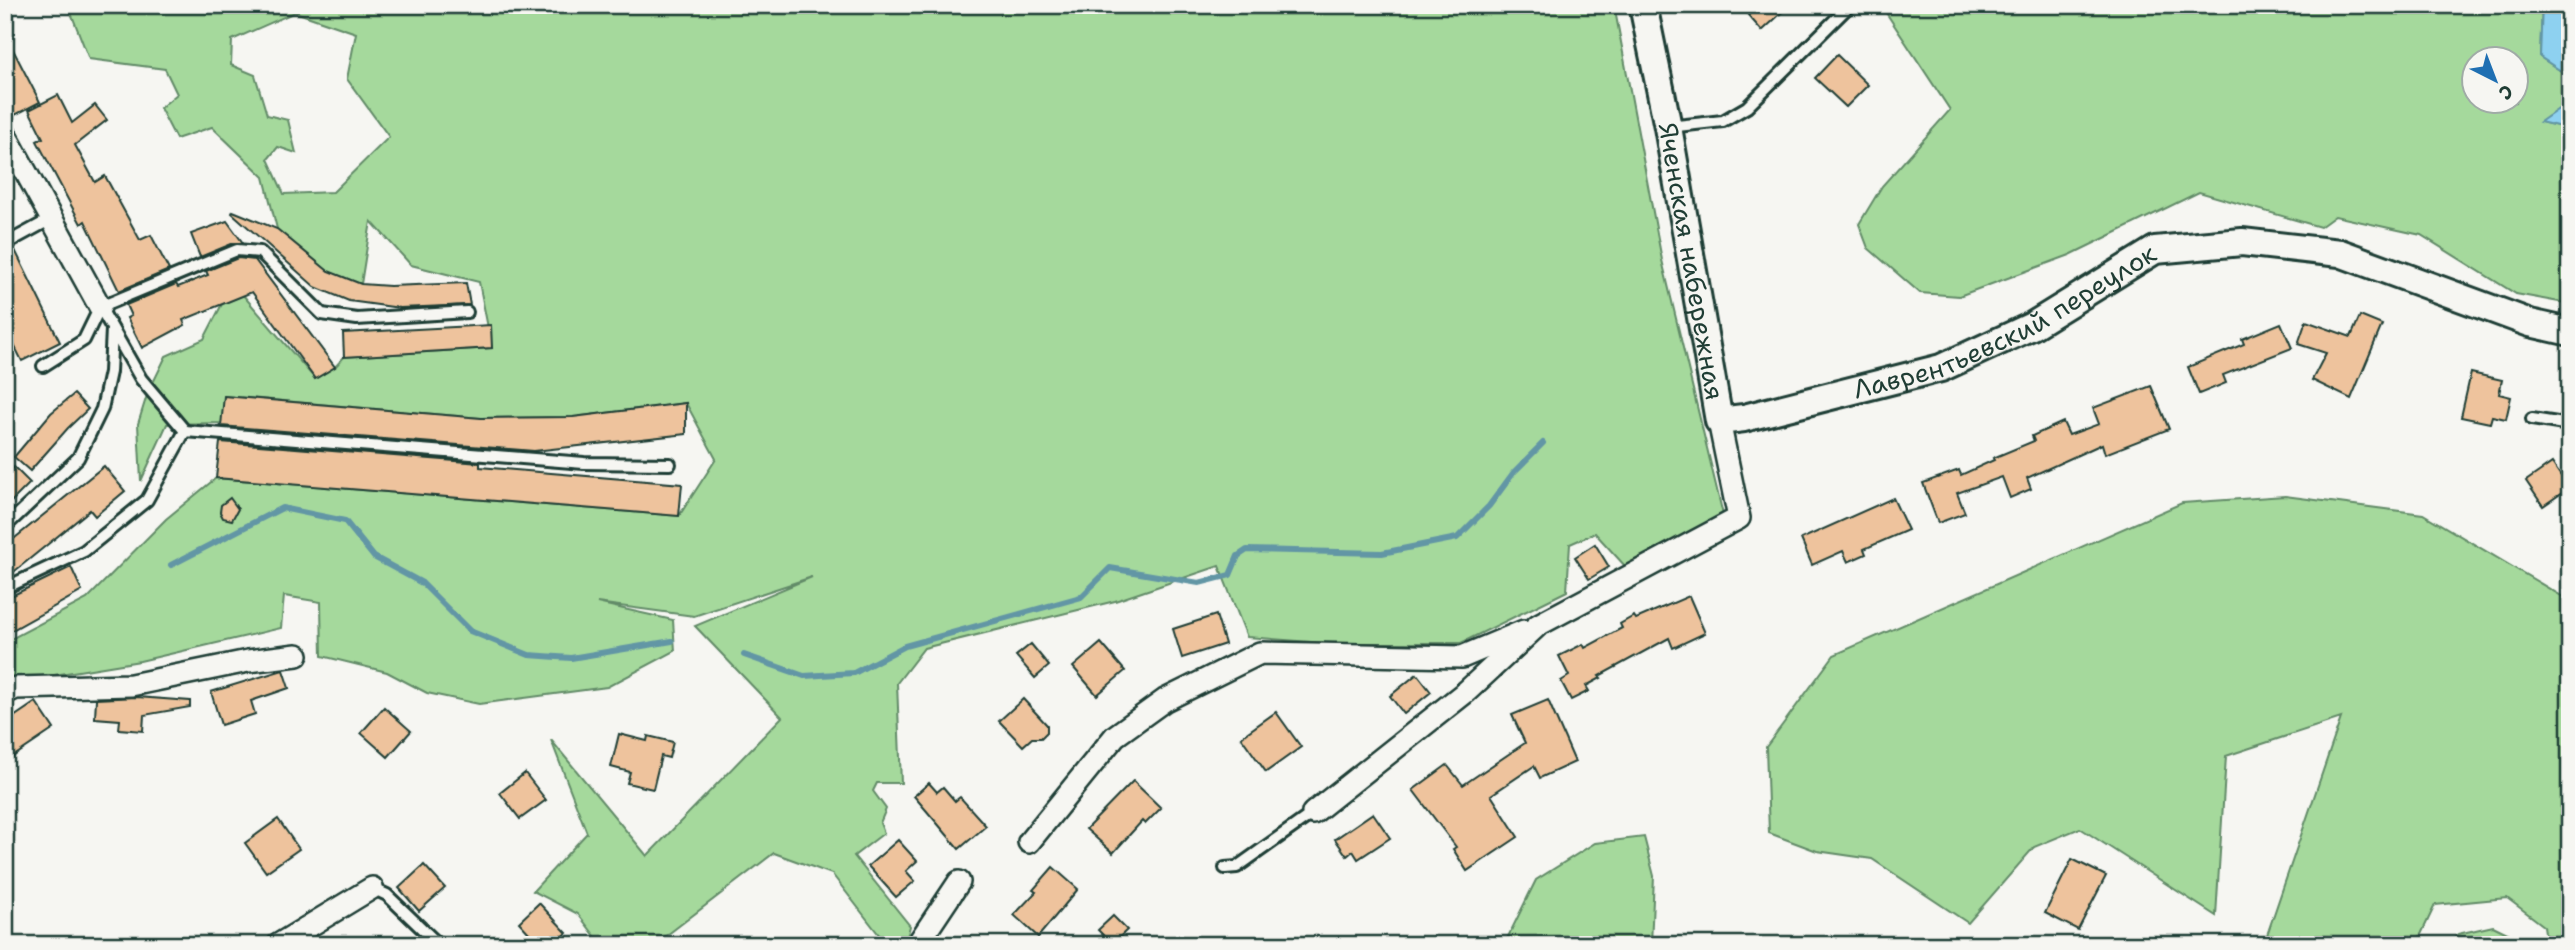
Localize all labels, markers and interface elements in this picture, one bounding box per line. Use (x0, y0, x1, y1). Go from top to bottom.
north arrow (2460, 46, 2530, 116)
text: С (2493, 79, 2519, 105)
street label: Яченская набережная (1651, 120, 1733, 403)
street label: Лаврентьевский переулок (1849, 235, 2163, 407)

